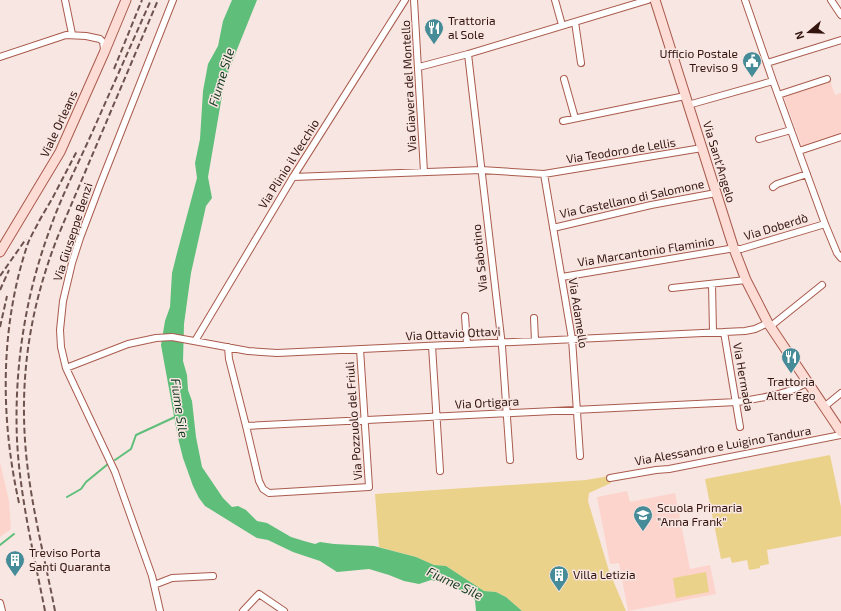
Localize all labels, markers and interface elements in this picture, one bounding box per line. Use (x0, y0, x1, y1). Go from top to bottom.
north arrow (789, 12, 829, 52)
place label: Trattoria al Sole (448, 13, 496, 41)
restaurant icon: Trattoria al Sole (423, 17, 445, 45)
street label: Via Giavera del Montello (398, 20, 418, 152)
text: N (792, 29, 807, 41)
water label: Fiume Sile (205, 46, 237, 108)
place label: Ufficio Postale Treviso 9 (659, 46, 738, 74)
public building icon: Ufficio Postale Treviso 9 (741, 50, 763, 78)
street label: Viale Orleans (37, 88, 80, 159)
street label: Via Plinio il Vecchio (255, 116, 321, 211)
street label: Via Sant'Angelo (701, 119, 739, 204)
street label: Via Teodoro de Lellis (565, 134, 677, 166)
street label: Via Castellano di Salomone (558, 176, 705, 220)
street label: Via Giuseppe Benzi (50, 181, 95, 283)
street label: Via Doberdò (742, 210, 809, 242)
street label: Via Sabotino (468, 223, 490, 293)
street label: Via Marcantonio Flaminio (576, 233, 715, 269)
street label: Via Adamello (567, 277, 591, 349)
street label: Via Ottavio Ottavi (405, 324, 501, 342)
street label: Via Hermada (731, 341, 757, 412)
restaurant icon: Trattoria Alter Ego (780, 346, 802, 374)
street label: Via Pozzuolo del Friuli (342, 361, 364, 481)
place label: Trattoria Alter Ego (766, 374, 816, 402)
water label: Fiume Sile (168, 377, 192, 439)
street label: Via Ortigara (454, 393, 520, 411)
street label: Via Alessandro e Luigino Tandura (633, 423, 812, 467)
place label: Scuola Primaria "Anna Frank" (657, 500, 742, 528)
school or university icon: Scuola Primaria "Anna Frank" (632, 504, 654, 532)
place label: Treviso Porta Santi Quaranta (29, 545, 111, 574)
building icon: Treviso Porta Santi Quaranta (4, 549, 26, 577)
water label: Fiume Sile (424, 563, 486, 603)
building icon: Villa Letizia (548, 564, 570, 592)
place label: Villa Letizia (573, 567, 636, 581)

